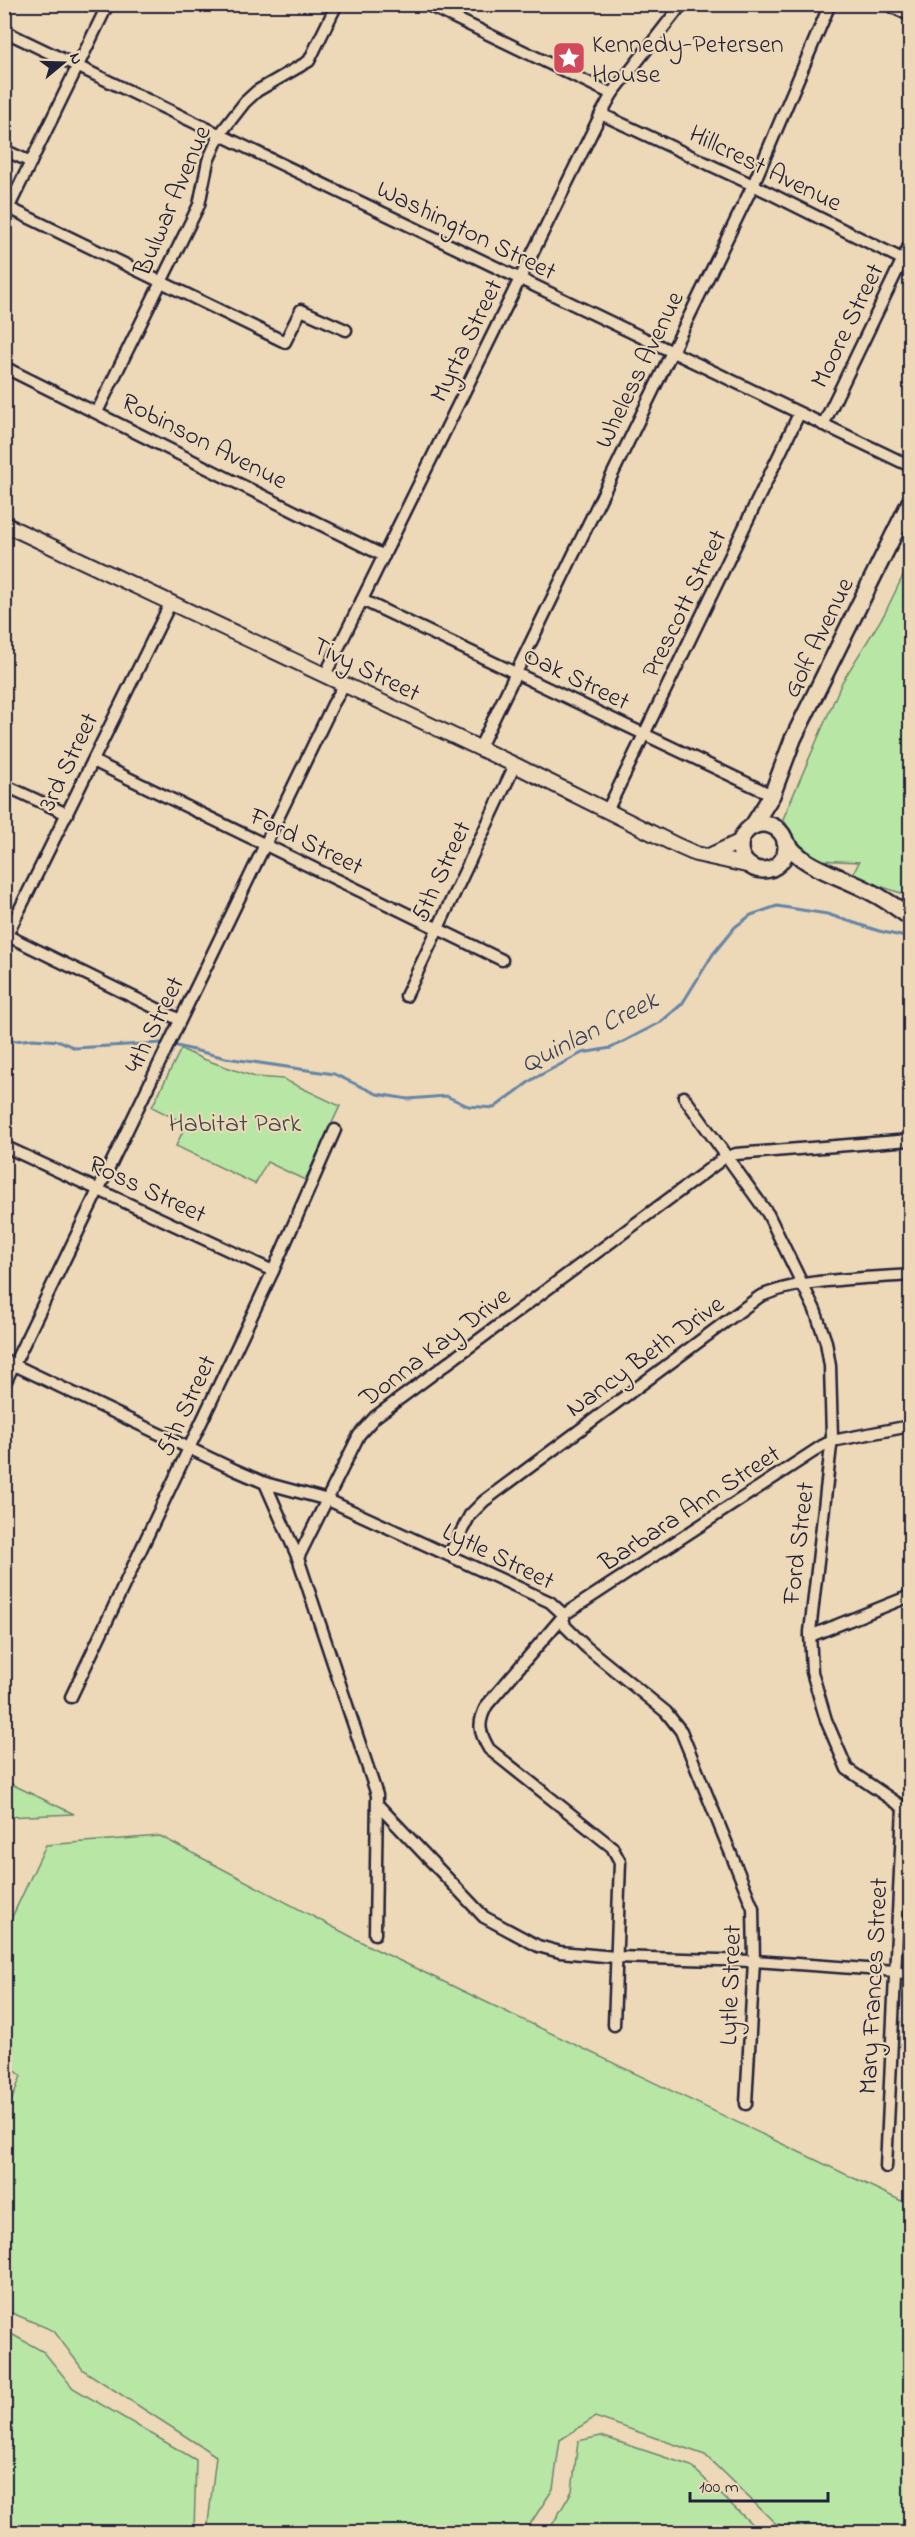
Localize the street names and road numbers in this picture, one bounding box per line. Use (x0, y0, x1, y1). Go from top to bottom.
street label: Hillcrest Avenue (682, 116, 848, 223)
street label: Bulwar Avenue (125, 120, 223, 283)
street label: Washington Street (369, 172, 562, 292)
street label: Moore Street (802, 257, 895, 395)
street label: Myrta Street (421, 273, 514, 409)
street label: Wheless Avenue (586, 285, 695, 455)
street label: Robinson Avenue (114, 384, 294, 501)
street label: Prescott Street (633, 523, 738, 685)
street label: Golf Avenue (774, 571, 865, 705)
street label: Tivy Street (305, 628, 426, 713)
street label: Oak Street (516, 638, 636, 722)
street label: 3rd Street (30, 706, 110, 818)
street label: Ford Street (241, 798, 369, 887)
street label: 5th Street (403, 815, 483, 929)
street label: 4th Street (116, 970, 196, 1080)
street label: Ross Street (81, 1147, 212, 1235)
street label: Donna Kay Drive (351, 1279, 520, 1419)
street label: Nancy Beth Drive (559, 1287, 733, 1428)
street label: 5th Street (148, 1349, 228, 1463)
street label: Barbara Ann Street (592, 1436, 789, 1583)
street label: Ford Street (774, 1480, 826, 1608)
street label: Lytle Street (435, 1514, 561, 1601)
street label: Mary Frances Street (850, 1877, 900, 2095)
street label: Lytle Street (711, 1924, 753, 2046)

